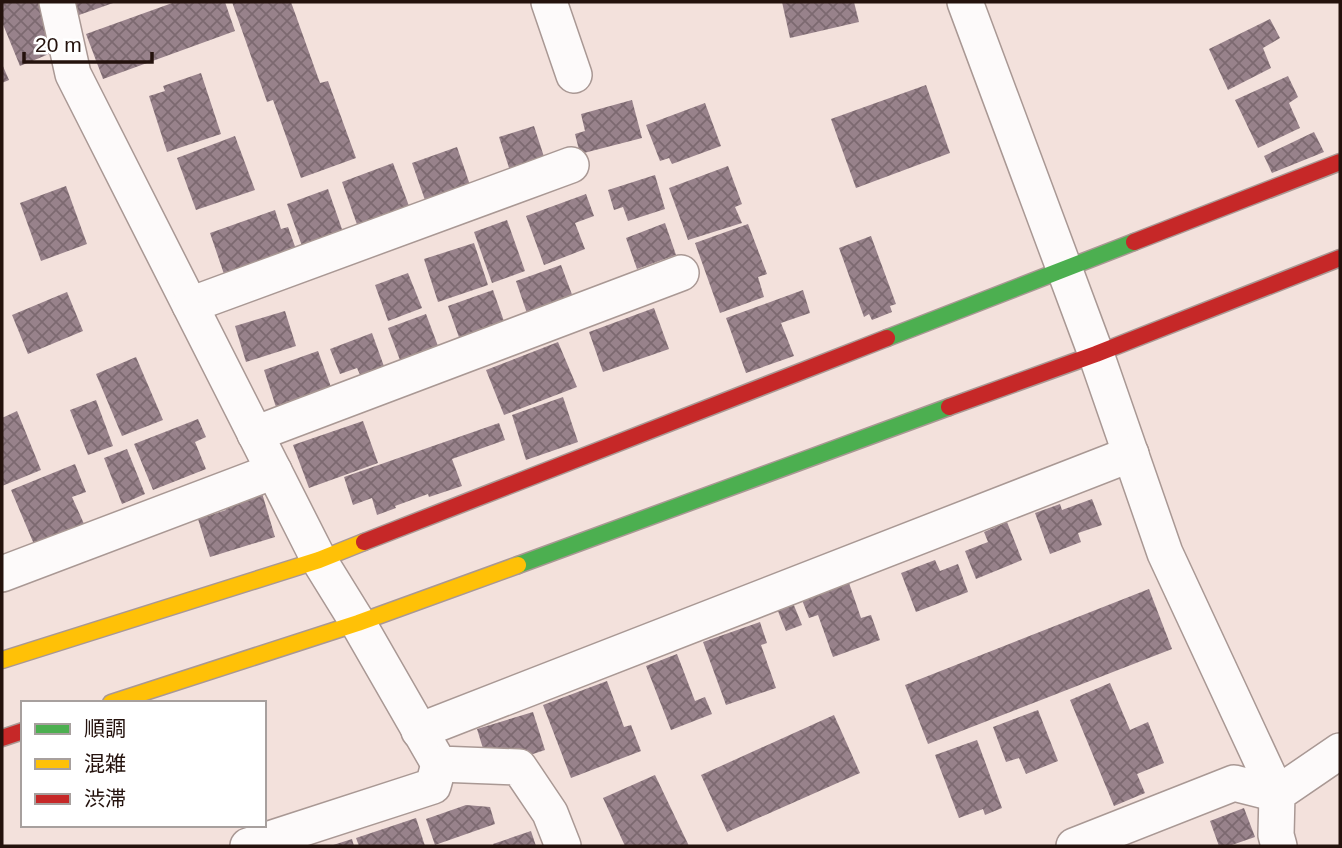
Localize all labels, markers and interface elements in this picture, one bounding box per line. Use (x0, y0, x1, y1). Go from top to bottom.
scale bar (24, 21, 152, 65)
text: 20 m (35, 33, 82, 56)
legend (21, 701, 266, 827)
text: 順調 (84, 717, 126, 740)
text: 混雑 (84, 752, 126, 775)
text: 渋滞 (84, 787, 126, 810)

